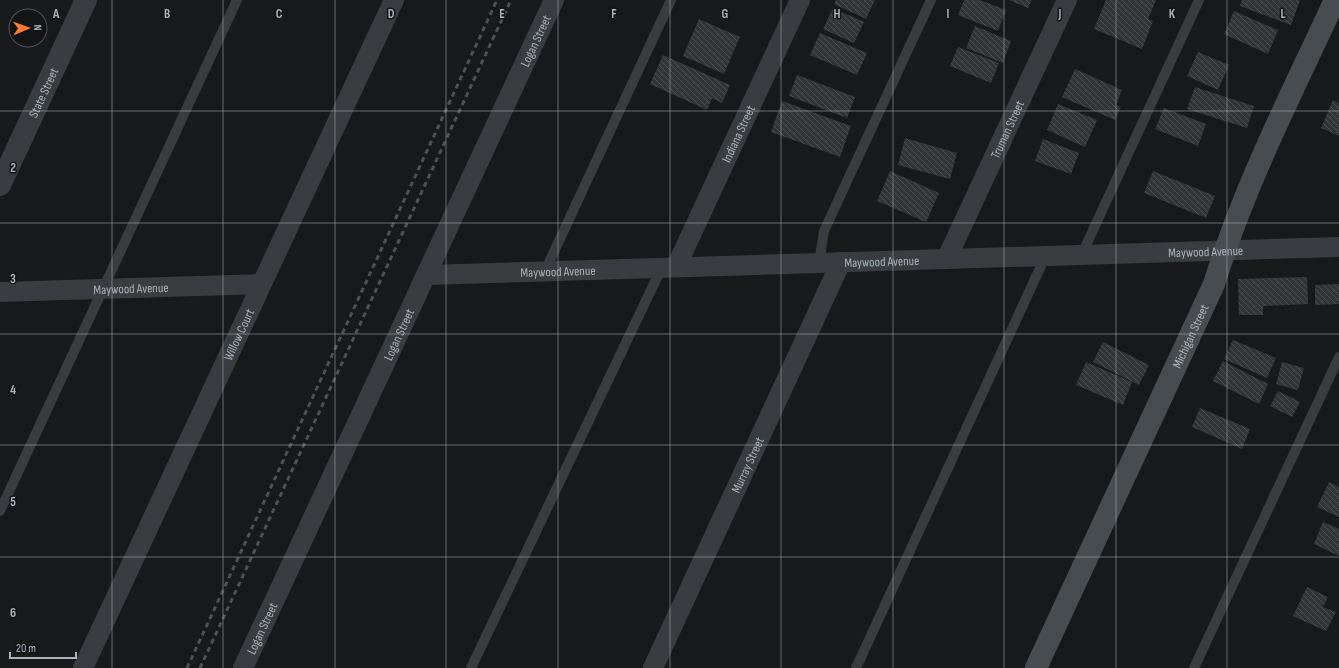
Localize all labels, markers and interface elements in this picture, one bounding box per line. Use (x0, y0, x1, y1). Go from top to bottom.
text: A (52, 6, 60, 22)
text: B (164, 6, 170, 22)
text: C (276, 6, 283, 22)
text: D (388, 6, 395, 22)
text: E (499, 6, 505, 22)
text: F (611, 6, 617, 22)
text: G (722, 6, 729, 22)
text: H (834, 6, 841, 22)
text: I (947, 6, 950, 22)
text: J (1058, 6, 1062, 22)
text: K (1169, 6, 1176, 22)
text: L (1280, 6, 1286, 22)
north arrow (8, 8, 48, 48)
street label: Logan Street (517, 13, 555, 69)
text: N (31, 25, 44, 31)
street label: State Street (25, 65, 62, 120)
street label: Truman Street (987, 98, 1028, 161)
street label: Indiana Street (719, 103, 759, 165)
text: 2 (10, 160, 16, 176)
street label: Maywood Avenue (1168, 243, 1243, 261)
street label: Maywood Avenue (844, 253, 920, 271)
street label: Maywood Avenue (520, 263, 596, 281)
text: 3 (10, 271, 16, 287)
street label: Maywood Avenue (93, 280, 169, 298)
street label: Michigan Street (1169, 302, 1213, 371)
street label: Willow Court (220, 306, 258, 363)
street label: Logan Street (380, 306, 418, 363)
text: 4 (10, 382, 16, 398)
street label: Murray Street (728, 435, 768, 496)
text: 5 (10, 494, 16, 510)
street label: Logan Street (244, 600, 281, 657)
text: 6 (10, 605, 16, 621)
scale bar (10, 634, 76, 660)
text: 20 m (16, 641, 36, 656)

